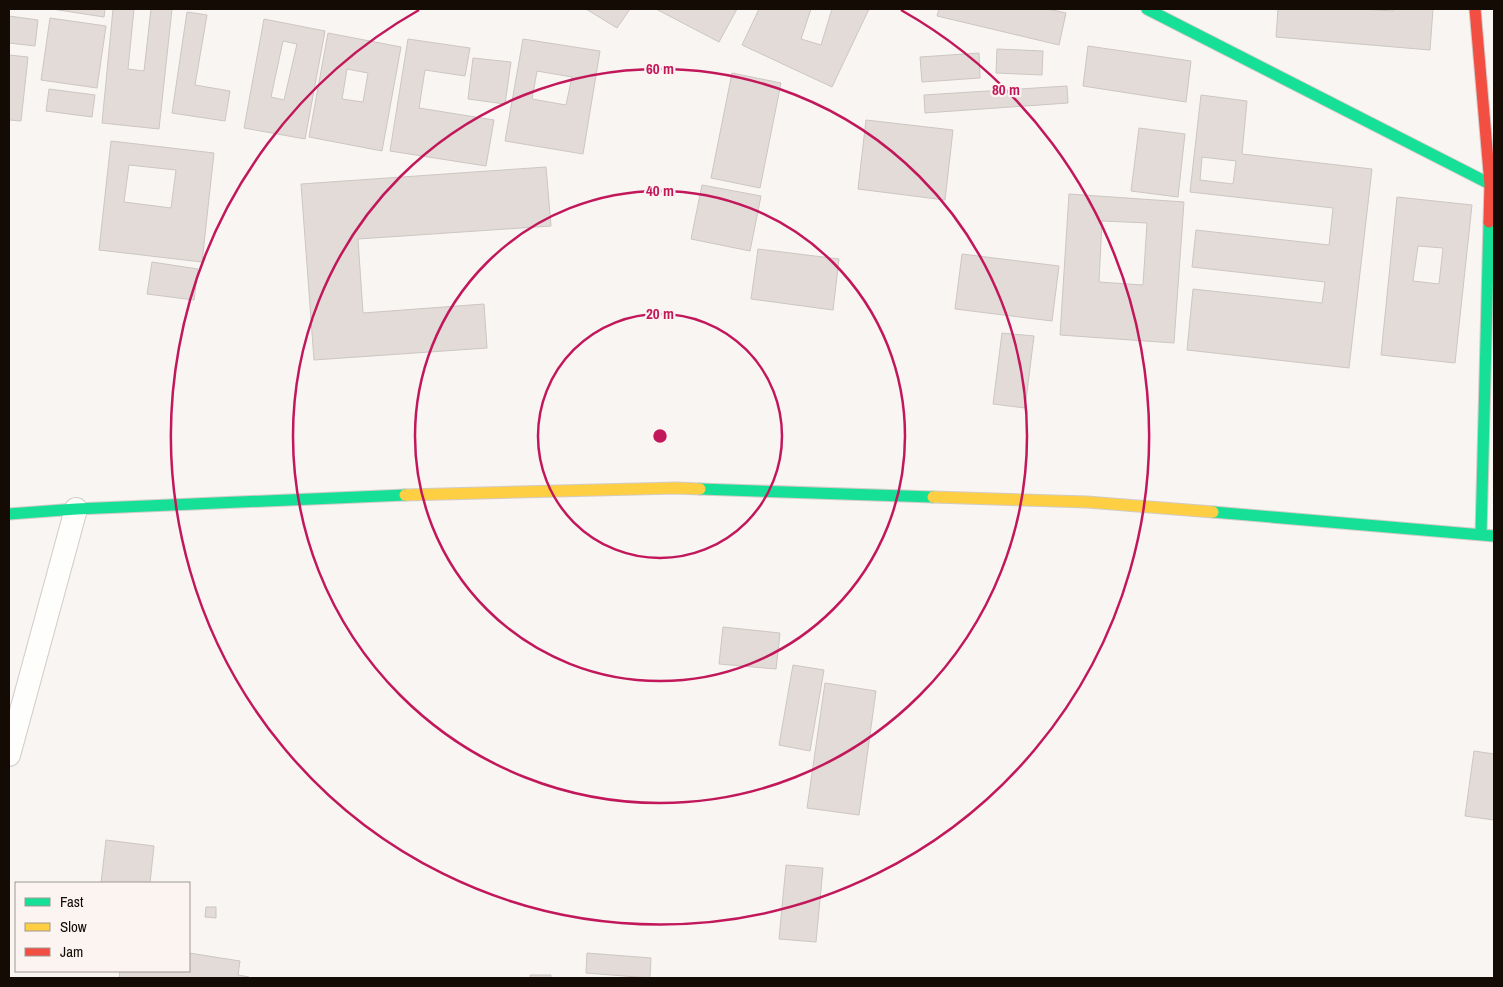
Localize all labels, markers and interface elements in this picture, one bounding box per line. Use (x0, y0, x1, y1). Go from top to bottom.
text: 60 m (646, 58, 674, 79)
text: 80 m (992, 79, 1020, 100)
text: 40 m (646, 180, 674, 201)
text: 20 m (646, 303, 674, 324)
centre of rings (651, 427, 669, 445)
legend (15, 882, 190, 972)
text: Fast (60, 891, 84, 912)
text: Slow (60, 916, 87, 937)
text: Jam (60, 941, 83, 962)

